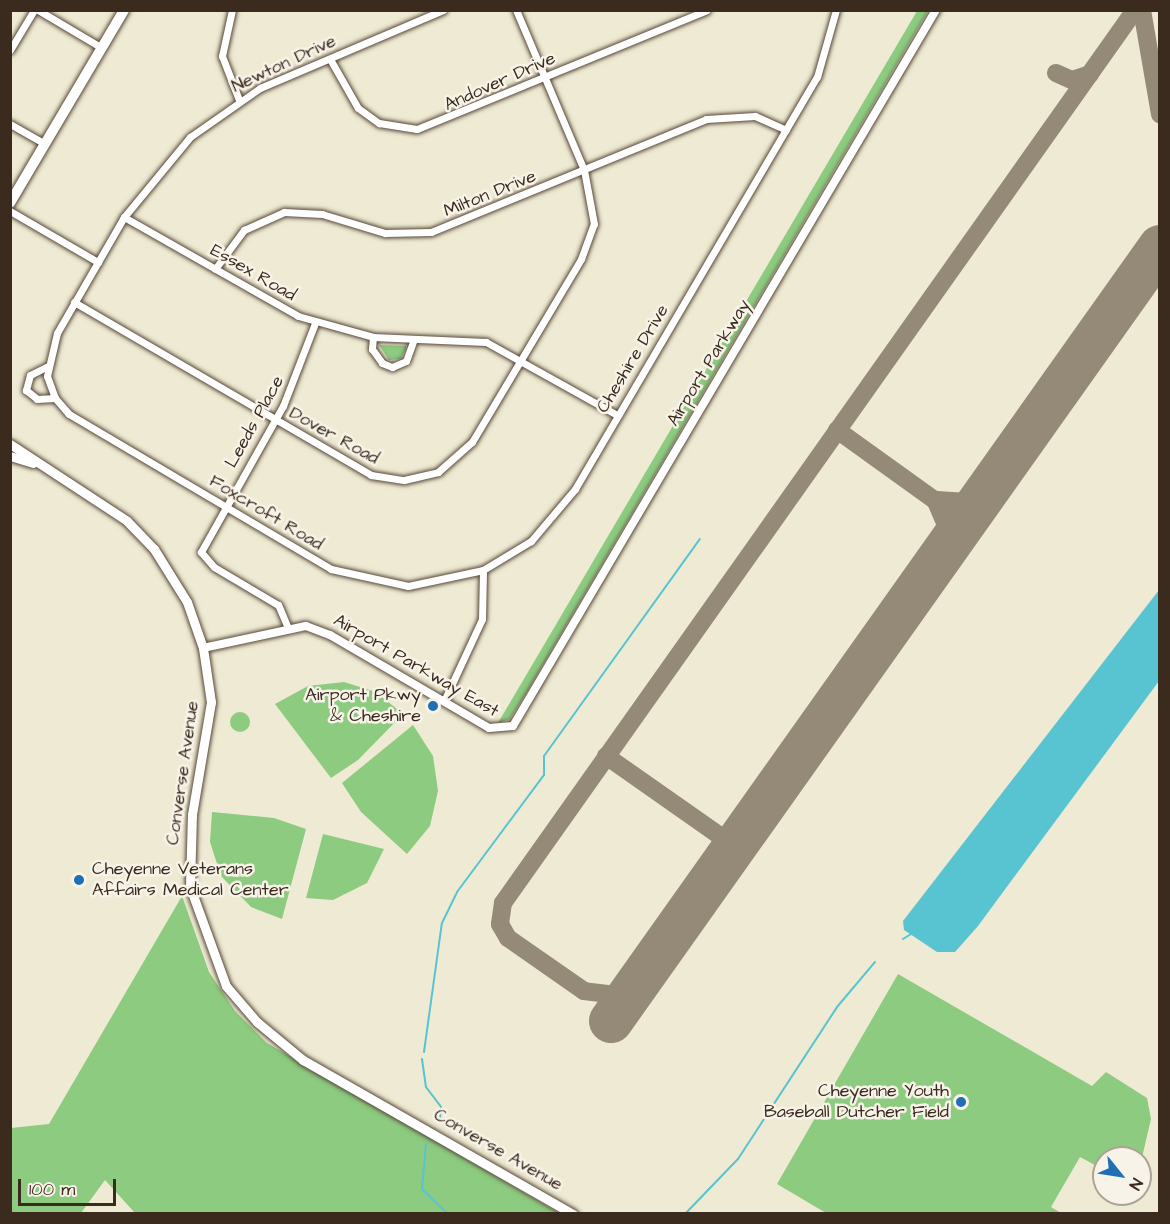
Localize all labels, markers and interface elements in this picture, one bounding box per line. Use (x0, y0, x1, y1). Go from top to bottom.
street label: Newton Drive (228, 30, 340, 98)
street label: Andover Drive (441, 48, 559, 116)
street label: Milton Drive (441, 166, 539, 222)
street label: Essex Road (206, 240, 300, 306)
street label: Airport Parkway (663, 296, 755, 430)
street label: Cheshire Drive (592, 301, 674, 417)
street label: Leeds Place (221, 372, 289, 472)
street label: Dover Road (285, 402, 383, 470)
street label: Foxcroft Road (205, 471, 327, 555)
street label: Airport Parkway East (329, 610, 503, 722)
place label: Airport Pkwy & Cheshire (305, 685, 421, 728)
marker: Airport Pkwy & Cheshire (426, 699, 440, 713)
street label: Converse Avenue (162, 700, 204, 846)
place label: Cheyenne Veterans Affairs Medical Center (92, 859, 289, 902)
marker: Cheyenne Veterans Affairs Medical Center (70, 871, 88, 889)
place label: Cheyenne Youth Baseball Dutcher Field (764, 1081, 949, 1124)
marker: Cheyenne Youth Baseball Dutcher Field (954, 1095, 968, 1109)
street label: Converse Avenue (430, 1104, 566, 1196)
north arrow (1092, 1146, 1152, 1206)
scale bar (21, 1167, 118, 1205)
text: N (1124, 1174, 1148, 1194)
text: 100 m (29, 1177, 75, 1202)

